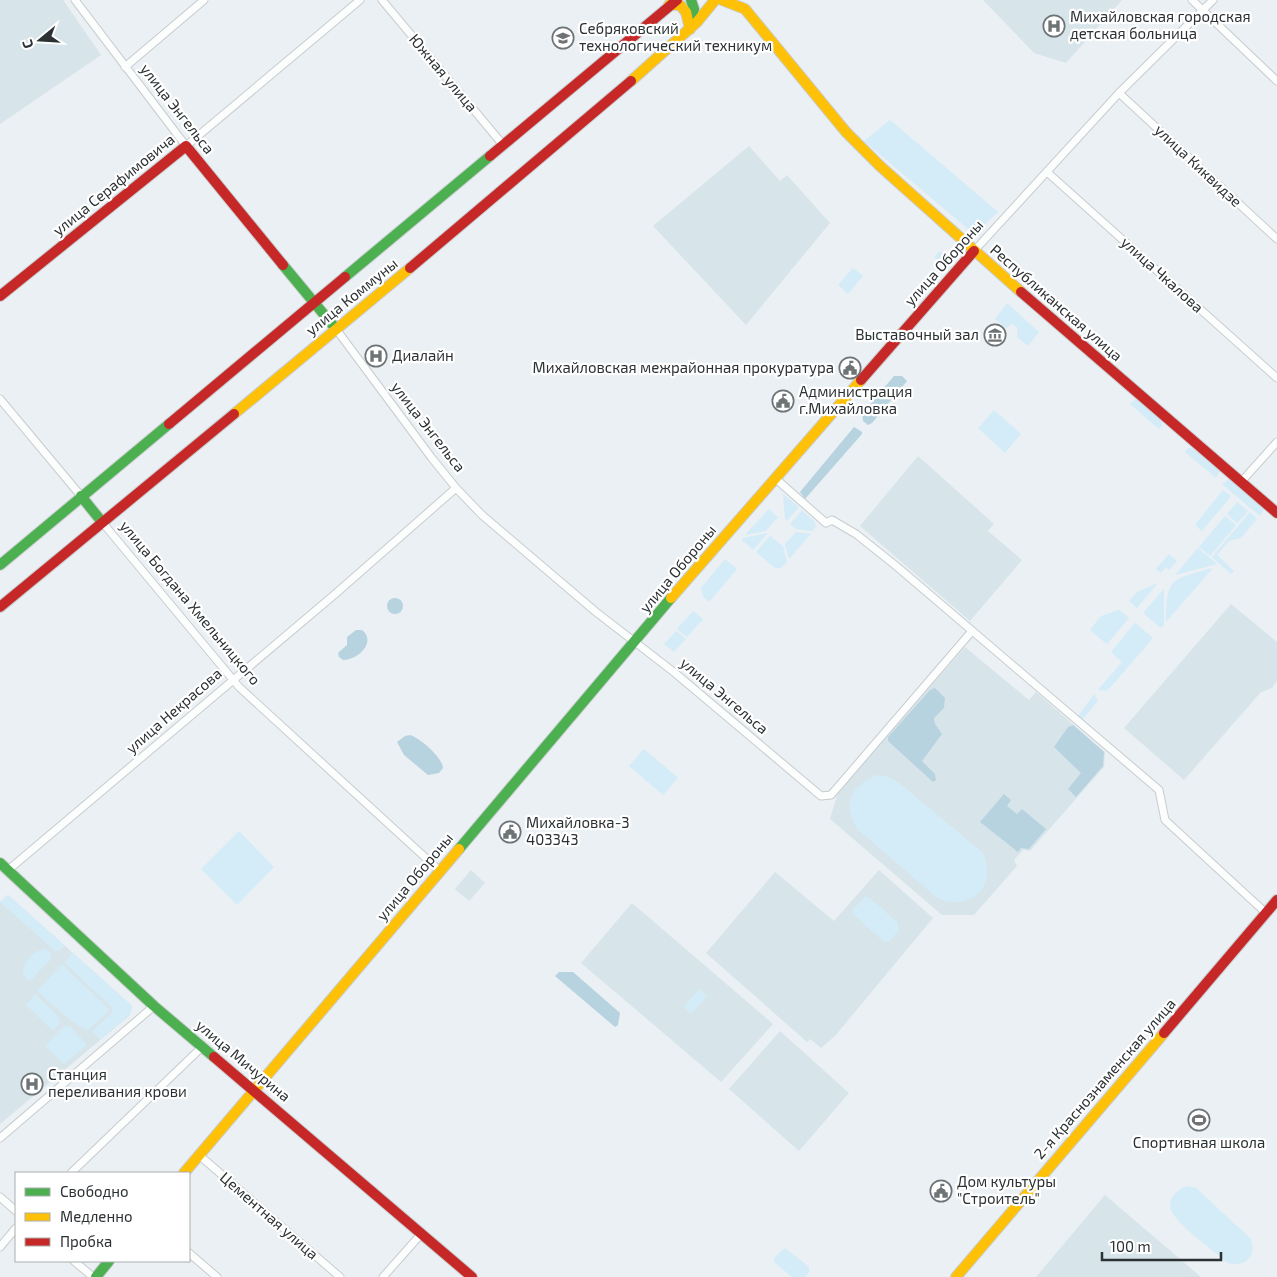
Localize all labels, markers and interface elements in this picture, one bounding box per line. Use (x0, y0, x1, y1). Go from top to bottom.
place label: Михайловская городская детская больница (1070, 7, 1251, 42)
hospital icon: Михайловская городская детская больница (1042, 14, 1066, 38)
north arrow (15, 15, 65, 65)
place label: Себряковский технологический техникум (579, 19, 772, 55)
school or university icon: Себряковский технологический техникум (551, 26, 575, 50)
street label: Южная улица (405, 30, 482, 116)
text: С (18, 38, 37, 51)
street label: улица Энгельса (136, 60, 219, 158)
street label: улица Киквидзе (1151, 120, 1246, 211)
street label: улица Серафимовича (49, 130, 179, 240)
street label: улица Обороны (900, 216, 987, 310)
street label: улица Чкалова (1117, 233, 1208, 317)
street label: Республиканская улица (986, 240, 1126, 365)
street label: улица Коммуны (302, 254, 401, 339)
museum icon: Выставочный зал (983, 323, 1007, 347)
place label: Выставочный зал (855, 325, 979, 343)
hospital icon: Диалайн (364, 344, 388, 368)
place label: Диалайн (392, 346, 454, 364)
public building icon: Михайловская межрайонная прокуратура (838, 356, 862, 380)
place label: Михайловская межрайонная прокуратура (533, 358, 834, 377)
street label: улица Энгельса (387, 378, 470, 476)
place label: Администрация г.Михайловка (799, 382, 912, 417)
public building icon: Администрация г.Михайловка (771, 389, 795, 413)
street label: улица Богдана Хмельницкого (116, 517, 265, 689)
street label: улица Обороны (635, 521, 720, 617)
street label: улица Энгельса (676, 653, 772, 738)
street label: улица Некрасова (122, 664, 226, 757)
place label: Михайловка-3 403343 (526, 813, 630, 848)
public building icon: Михайловка-3 403343 (498, 820, 522, 844)
street label: улица Обороны (372, 829, 457, 925)
street label: 2-я Краснознаменская улица (1030, 994, 1180, 1163)
street label: улица Мичурина (192, 1016, 295, 1106)
place label: Станция переливания крови (48, 1065, 187, 1100)
hospital icon: Станция переливания крови (20, 1072, 44, 1096)
sports icon: Спортивная школа (1187, 1108, 1211, 1132)
place label: Спортивная школа (1133, 1133, 1265, 1151)
street label: Цементная улица (216, 1168, 322, 1264)
legend (15, 1172, 190, 1262)
place label: Дом культуры "Строитель" (957, 1172, 1056, 1207)
public building icon: Дом культуры "Строитель" (929, 1179, 953, 1203)
text: Свободно (60, 1182, 129, 1200)
text: Медленно (60, 1207, 133, 1225)
scale bar (1102, 1230, 1221, 1262)
text: Пробка (60, 1232, 112, 1250)
text: 100 m (1110, 1237, 1151, 1255)

